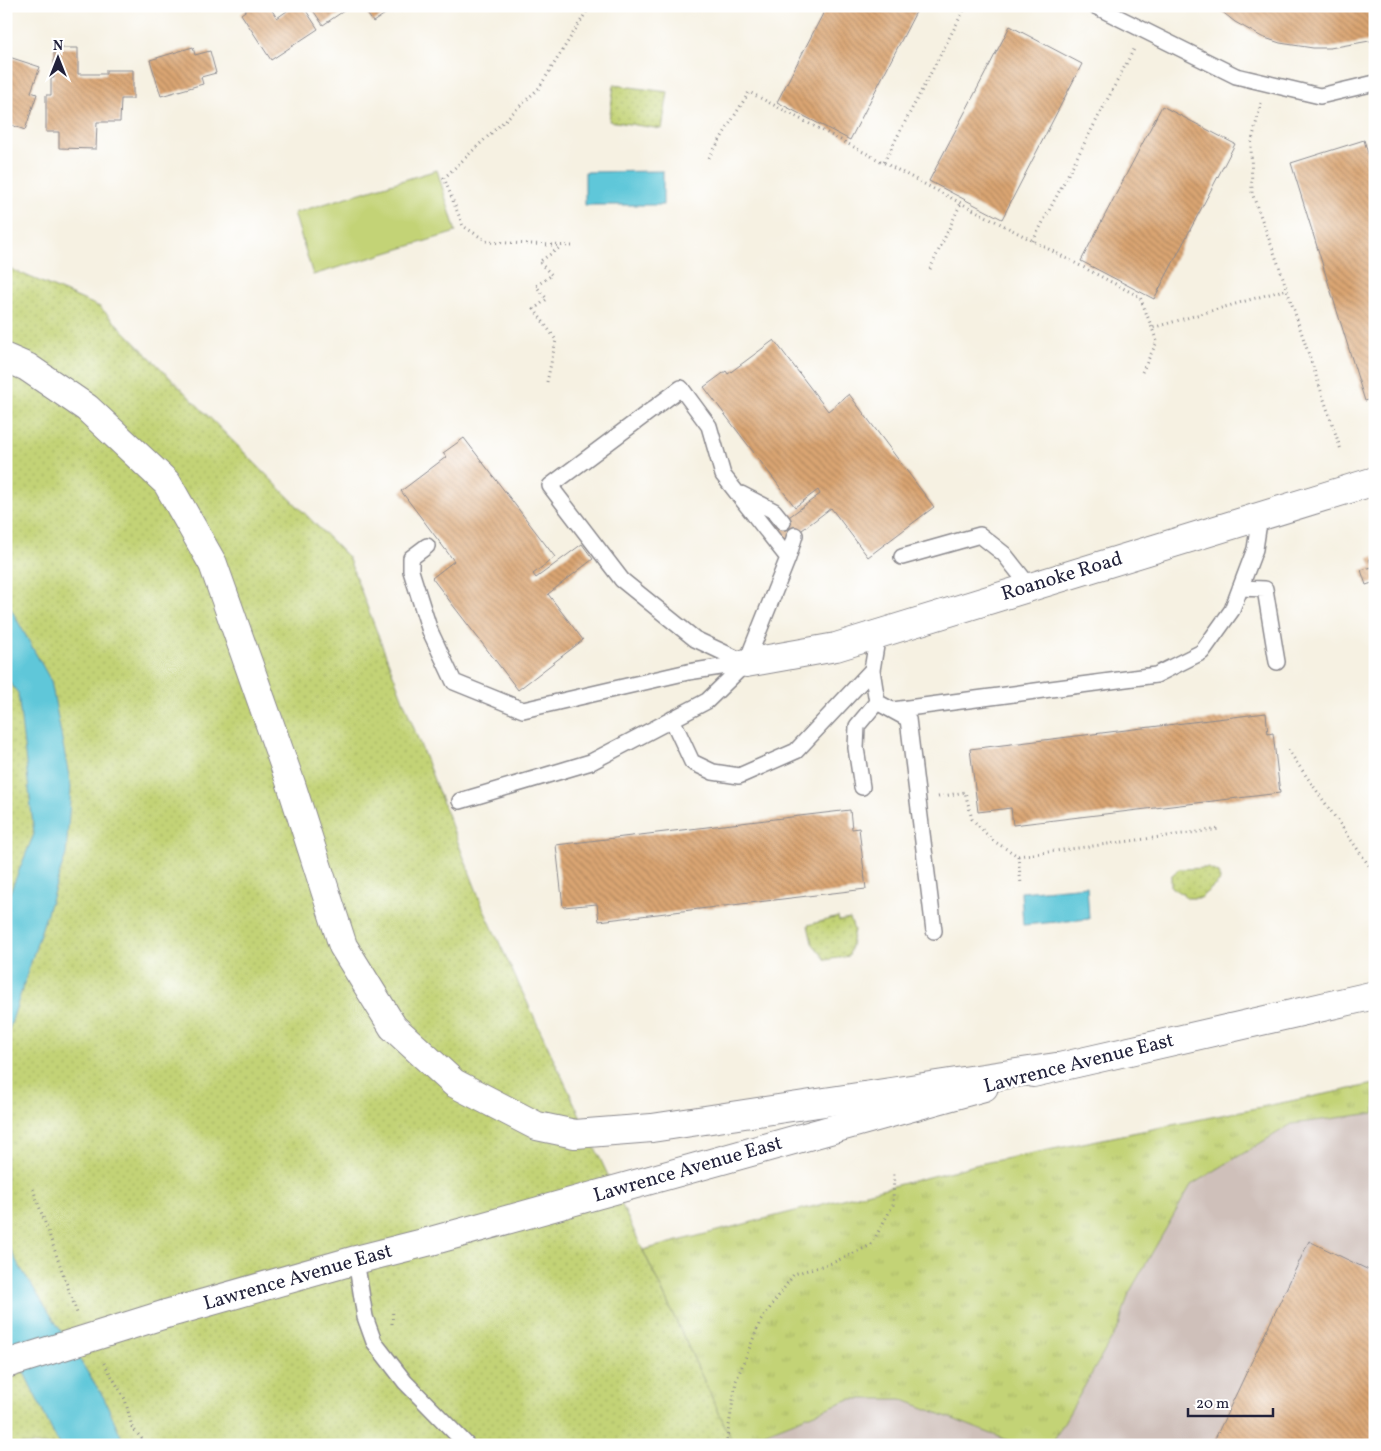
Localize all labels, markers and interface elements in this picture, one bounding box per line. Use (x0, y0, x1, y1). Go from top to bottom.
north arrow (32, 32, 82, 82)
text: N (53, 37, 63, 56)
street label: Roanoke Road (998, 545, 1126, 609)
street label: Lawrence Avenue East (981, 1027, 1177, 1101)
street label: Lawrence Avenue East (590, 1130, 786, 1210)
street label: Lawrence Avenue East (200, 1238, 396, 1318)
scale bar (1188, 1386, 1274, 1418)
text: 20 m (1196, 1394, 1229, 1415)

